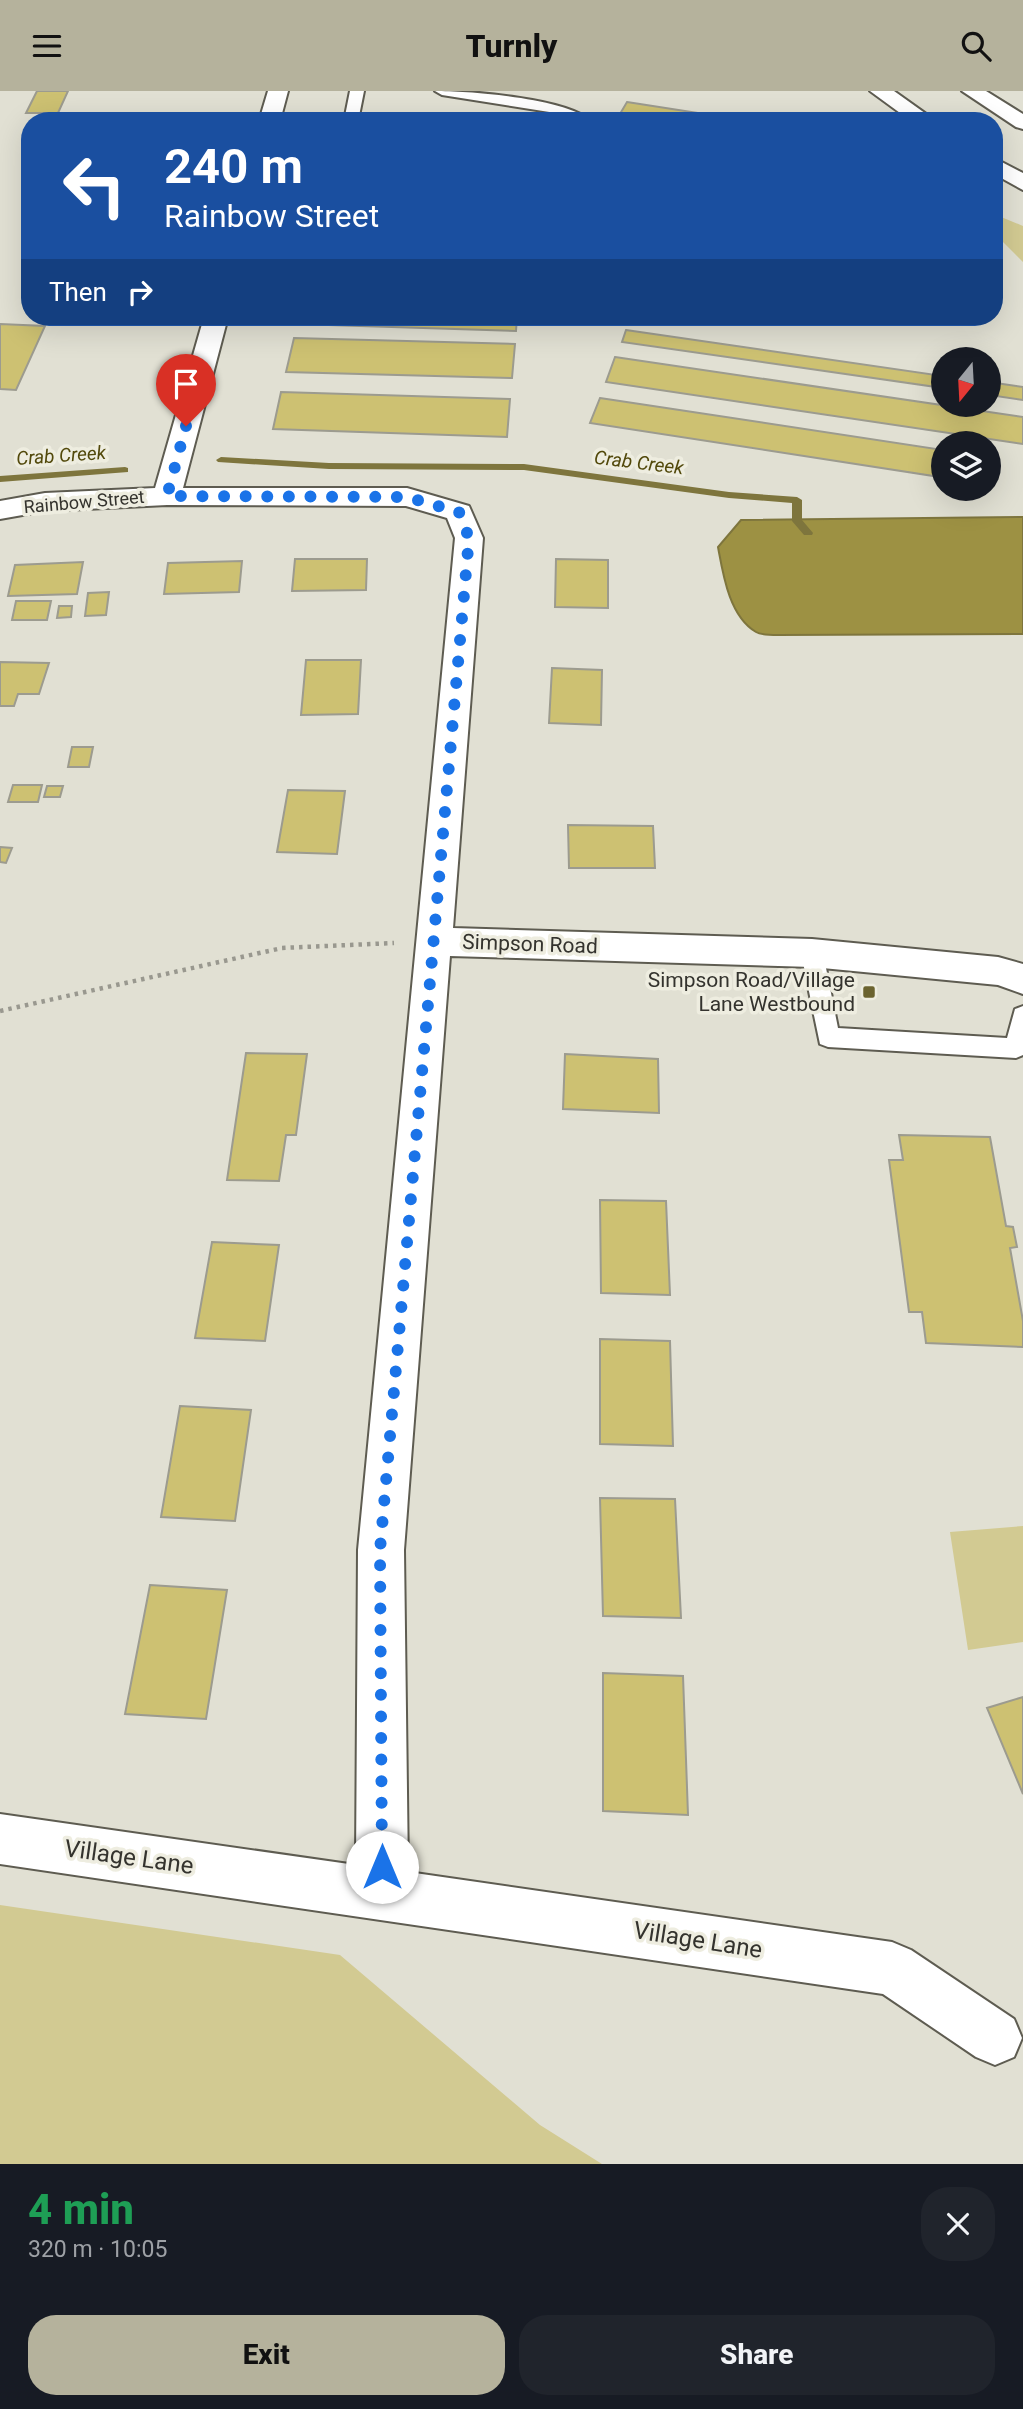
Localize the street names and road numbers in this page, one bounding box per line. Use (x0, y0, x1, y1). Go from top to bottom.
street label: Rainbow Street (23, 486, 145, 517)
street label: Simpson Road (462, 930, 598, 958)
street label: Village Lane (63, 1834, 195, 1880)
street label: Village Lane (632, 1916, 764, 1964)

